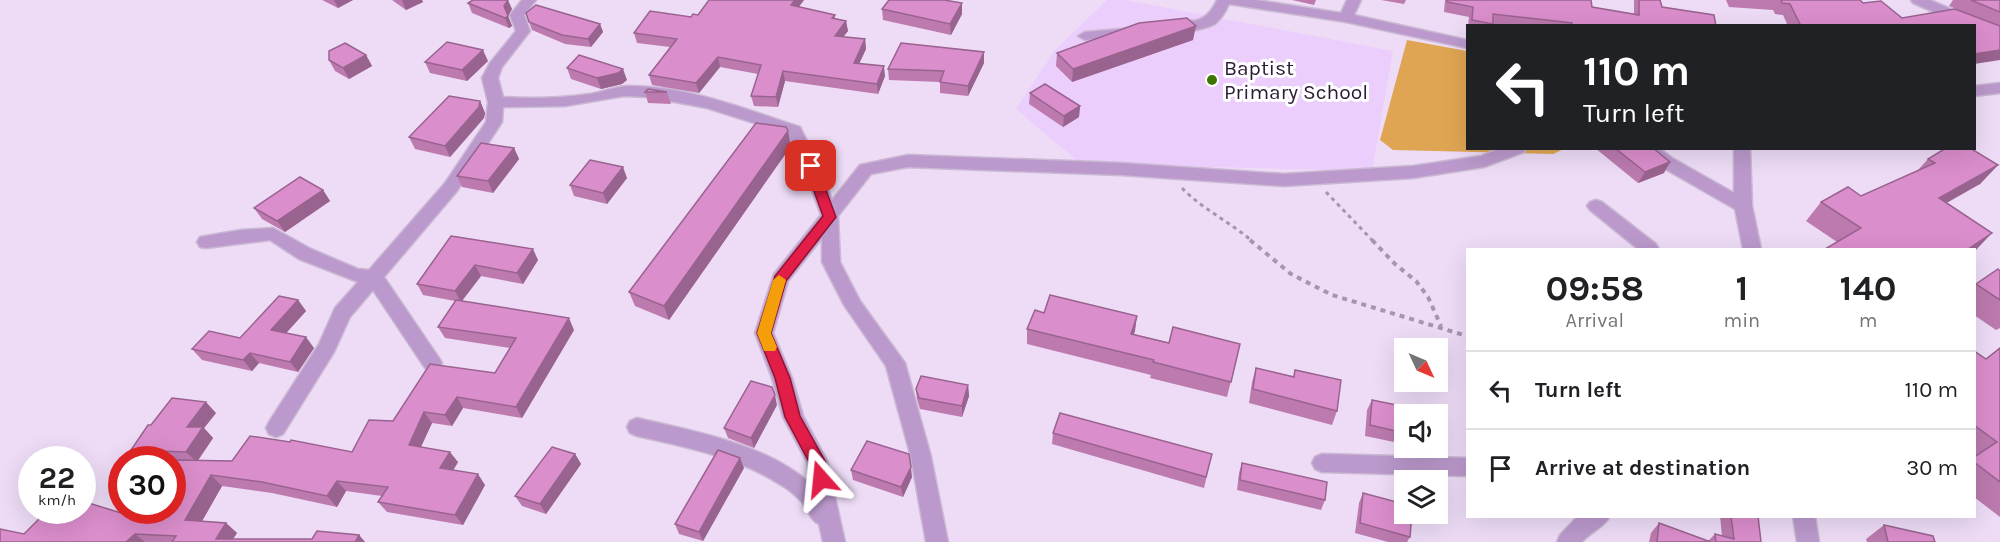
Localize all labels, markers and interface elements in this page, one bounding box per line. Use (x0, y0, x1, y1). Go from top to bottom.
text: 110 m (1583, 46, 1690, 96)
icon: left (1484, 48, 1562, 126)
place label: Baptist Primary School (1224, 56, 1368, 104)
marker: Baptist Primary School (1205, 73, 1219, 87)
text: Turn left (1583, 97, 1684, 129)
pin (785, 140, 836, 191)
icon: arrive (794, 149, 827, 182)
text: 09:58 (1545, 267, 1644, 309)
text: 1 (1735, 267, 1748, 309)
text: 140 (1840, 267, 1897, 309)
text: Arrival (1565, 309, 1624, 332)
text: min (1723, 309, 1760, 332)
text: m (1859, 309, 1877, 332)
north arrow (1394, 338, 1448, 392)
map controls (1394, 338, 1448, 524)
icon: left (1484, 374, 1517, 407)
text: Turn left (1535, 377, 1622, 403)
text: 110 m (1905, 377, 1958, 403)
button: sound (1394, 404, 1448, 458)
speed limit sign: 30 (108, 446, 186, 524)
position arrow (789, 447, 853, 511)
icon: arrive (1484, 452, 1517, 485)
text: Arrive at destination (1535, 455, 1750, 481)
text: 30 m (1906, 455, 1958, 481)
text: 22 (39, 460, 75, 496)
button: layers (1394, 470, 1448, 524)
text: km/h (38, 491, 76, 509)

